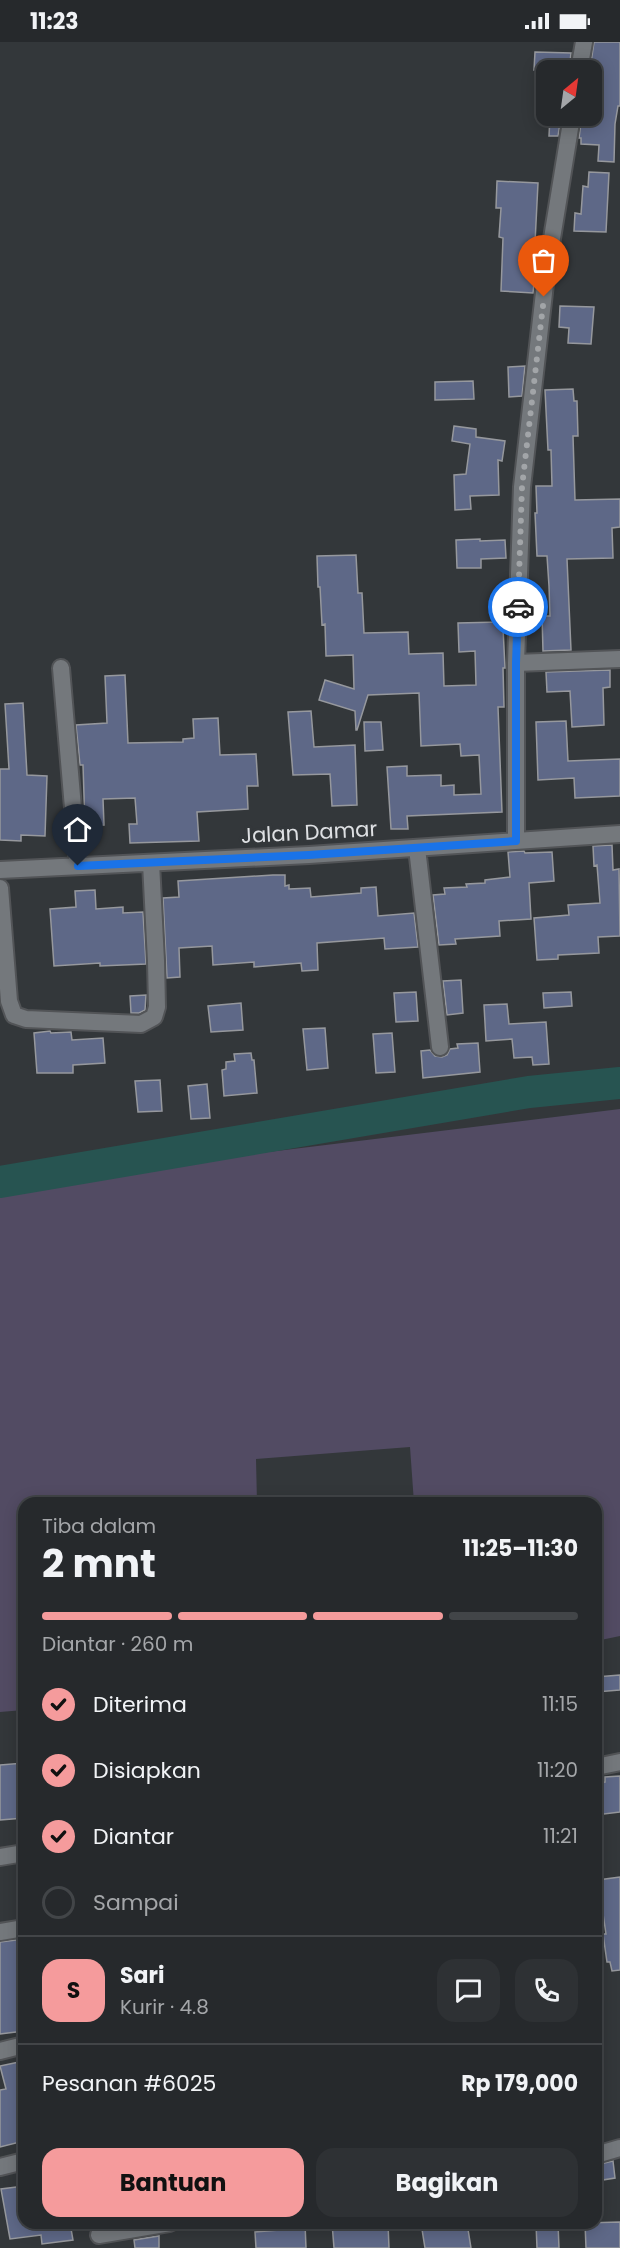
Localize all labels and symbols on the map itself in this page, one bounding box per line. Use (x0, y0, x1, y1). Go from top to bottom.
north arrow (536, 60, 602, 126)
pin (518, 235, 569, 297)
courier (488, 577, 548, 637)
pin (52, 804, 103, 866)
street label: Jalan Damar (240, 814, 378, 850)

